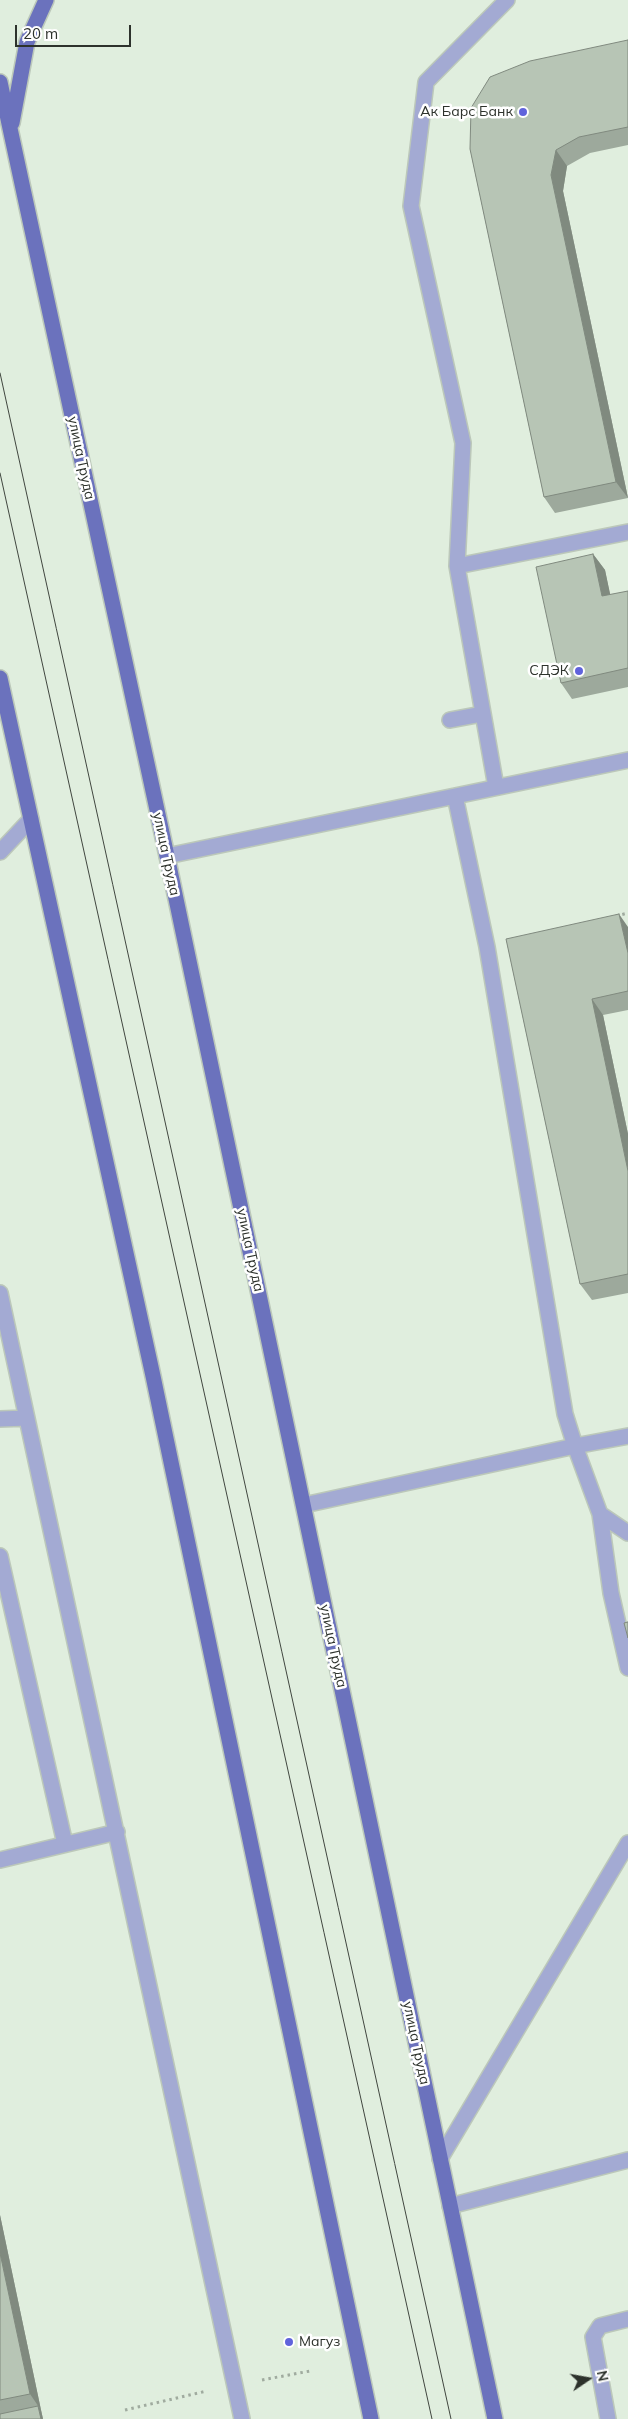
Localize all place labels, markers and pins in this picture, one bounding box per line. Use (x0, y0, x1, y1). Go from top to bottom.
place label: Ак Барс Банк (420, 104, 513, 120)
marker: Ак Барс Банк (517, 106, 529, 118)
place label: СДЭК (529, 663, 569, 679)
marker: СДЭК (573, 665, 585, 677)
place label: Магуз (299, 2334, 340, 2350)
marker: Магуз (283, 2336, 295, 2348)

